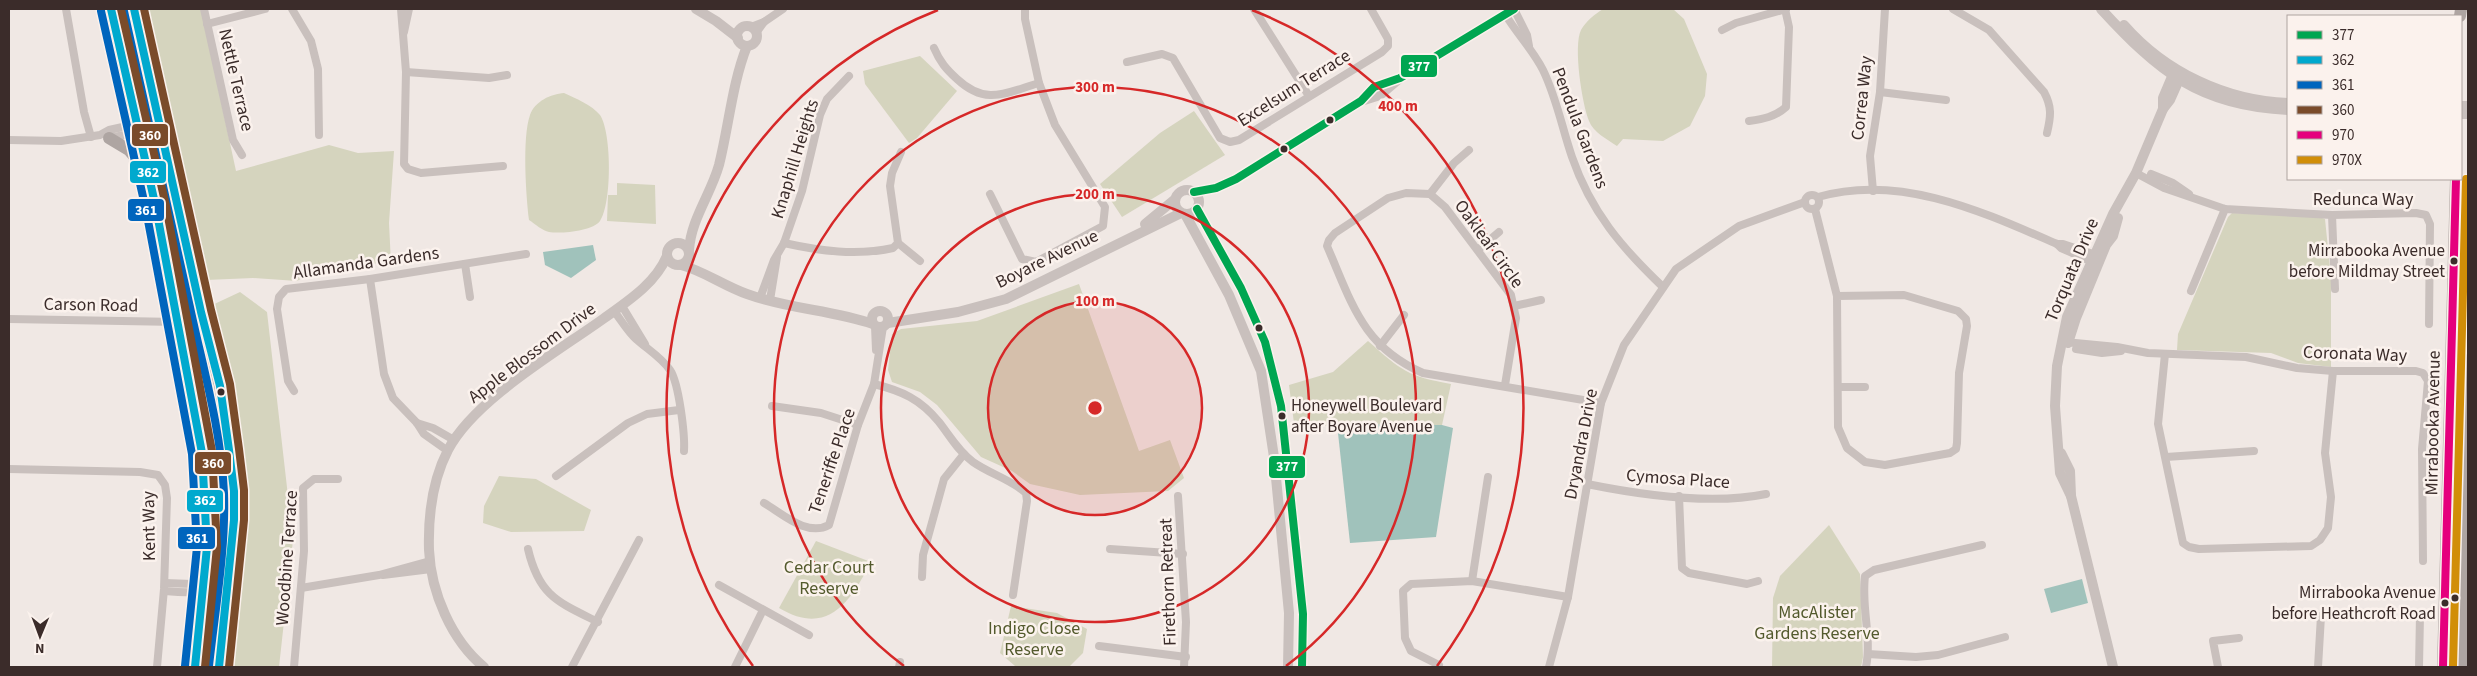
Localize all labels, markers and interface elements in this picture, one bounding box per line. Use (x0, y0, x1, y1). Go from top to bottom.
legend (2287, 15, 2462, 180)
text: 377 (2332, 25, 2354, 46)
street label: Nettle Terrace (212, 26, 260, 134)
street label: Excelsum Terrace (1233, 43, 1355, 133)
text: 362 (2332, 50, 2354, 71)
line badge: 377 (1400, 54, 1438, 78)
street label: Correa Way (1845, 54, 1879, 142)
text: 377 (1408, 57, 1430, 77)
street label: Pendula Gardens (1545, 64, 1615, 192)
text: 361 (2332, 75, 2354, 96)
text: 300 m (1075, 77, 1115, 98)
street label: Knaphill Heights (765, 96, 825, 222)
text: 400 m (1378, 96, 1418, 117)
text: 360 (2332, 100, 2354, 121)
unlabelled marker (1325, 115, 1335, 125)
line badge: 360 (131, 123, 169, 147)
text: 970 (2332, 125, 2354, 146)
text: 360 (139, 126, 161, 146)
unlabelled marker (1279, 144, 1289, 154)
text: 970X (2332, 150, 2362, 171)
line badge: 362 (129, 160, 167, 184)
text: 362 (137, 163, 159, 183)
text: 200 m (1075, 184, 1115, 205)
street label: Redunca Way (2313, 187, 2414, 212)
street label: Oakleaf Circle (1448, 195, 1530, 293)
line badge: 361 (127, 198, 165, 222)
text: 361 (135, 201, 157, 221)
street label: Torquata Drive (2039, 214, 2105, 326)
street label: Boyare Avenue (991, 223, 1103, 295)
place label: Mirrabooka Avenue before Mildmay Street (2289, 239, 2445, 284)
street label: Allamanda Gardens (291, 240, 441, 286)
marker: Mirrabooka Avenue before Mildmay Street (2449, 256, 2459, 266)
text: 100 m (1075, 291, 1115, 312)
street label: Carson Road (43, 292, 139, 318)
street label: Apple Blossom Drive (463, 297, 601, 409)
unlabelled marker (1254, 323, 1264, 333)
street label: Coronata Way (2302, 340, 2408, 368)
street label: Mirrabooka Avenue (2419, 350, 2447, 496)
street label: Dryandra Drive (1558, 386, 1604, 501)
unlabelled marker (216, 387, 226, 397)
place label: Honeywell Boulevard after Boyare Avenue (1291, 394, 1442, 439)
centre of rings (1086, 399, 1104, 417)
street label: Teneriffe Place (802, 405, 862, 517)
marker: Honeywell Boulevard after Boyare Avenue (1277, 411, 1287, 421)
line badge: 360 (194, 451, 232, 475)
text: 360 (202, 454, 224, 474)
line badge: 377 (1268, 455, 1306, 479)
text: 377 (1276, 457, 1298, 477)
street label: Cymosa Place (1625, 463, 1731, 495)
line badge: 362 (186, 489, 224, 513)
street label: Woodbine Terrace (270, 489, 304, 627)
street label: Kent Way (136, 490, 162, 561)
text: 362 (194, 491, 216, 511)
street label: Firethorn Retreat (1153, 518, 1183, 646)
line badge: 361 (177, 526, 216, 550)
text: 361 (186, 529, 208, 549)
park label: Cedar Court Reserve (784, 555, 874, 601)
place label: Mirrabooka Avenue before Heathcroft Road (2271, 581, 2436, 626)
unlabelled marker (2450, 593, 2460, 603)
marker: Mirrabooka Avenue before Heathcroft Road (2440, 598, 2450, 608)
park label: MacAlister Gardens Reserve (1754, 600, 1880, 646)
north arrow (15, 611, 65, 661)
park label: Indigo Close Reserve (988, 616, 1080, 662)
text: N (35, 638, 45, 658)

